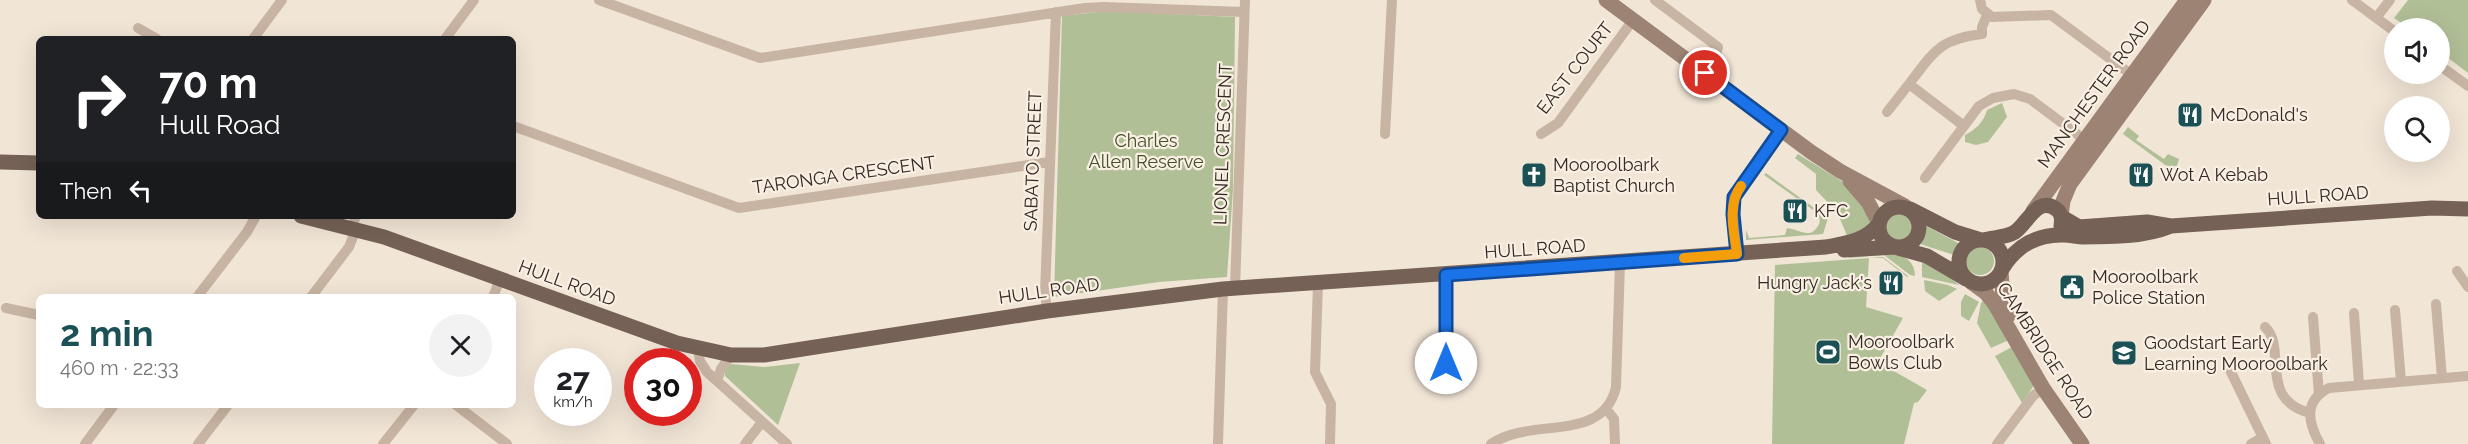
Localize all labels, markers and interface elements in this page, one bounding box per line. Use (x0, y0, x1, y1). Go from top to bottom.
street label: MANCHESTER ROAD (2033, 16, 2154, 172)
street label: EAST COURT (1532, 18, 1617, 118)
map controls (2384, 18, 2450, 162)
button: sound (2384, 18, 2450, 84)
pin (1679, 47, 1730, 98)
icon: arrive (1688, 56, 1721, 89)
text: 70 m (159, 59, 258, 108)
icon: right (60, 60, 138, 138)
street label: LIONEL CRESCENT (1209, 63, 1236, 225)
street label: SABATO STREET (1020, 90, 1045, 232)
button: search (2384, 96, 2450, 162)
restaurant icon: McDonald's (2175, 100, 2205, 130)
place label: McDonald's (2210, 104, 2308, 125)
text: Hull Road (159, 109, 280, 140)
park label: Charles Allen Reserve (1088, 130, 1204, 172)
street label: TARONGA CRESCENT (751, 151, 937, 198)
place label: Mooroolbark Baptist Church (1553, 154, 1675, 196)
church icon: Mooroolbark Baptist Church (1519, 160, 1549, 190)
restaurant icon: Wot A Kebab (2126, 160, 2156, 190)
place label: Wot A Kebab (2160, 164, 2268, 185)
icon: left (124, 174, 157, 207)
text: Then (60, 178, 112, 204)
street label: HULL ROAD (2266, 181, 2370, 210)
restaurant icon: KFC (1780, 196, 1810, 226)
place label: KFC (1814, 200, 1848, 221)
street label: HULL ROAD (1483, 234, 1587, 263)
street label: HULL ROAD (516, 255, 619, 310)
place label: Mooroolbark Police Station (2092, 266, 2205, 308)
restaurant icon: Hungry Jack's (1876, 268, 1906, 298)
place label: Hungry Jack's (1757, 272, 1872, 293)
public building icon: Mooroolbark Police Station (2057, 272, 2087, 302)
street label: HULL ROAD (997, 273, 1101, 308)
street label: CAMBRIDGE ROAD (1993, 278, 2098, 423)
text: 2 min (60, 312, 153, 354)
button: close (429, 314, 492, 377)
position arrow (1414, 331, 1478, 395)
place label: Mooroolbark Bowls Club (1848, 331, 1955, 373)
place label: Goodstart Early Learning Mooroolbark (2144, 332, 2328, 374)
sports icon: Mooroolbark Bowls Club (1813, 337, 1843, 367)
school or university icon: Goodstart Early Learning Mooroolbark (2109, 338, 2139, 368)
speed limit sign: 30 (624, 348, 702, 426)
text: 460 m · 22:33 (60, 356, 179, 380)
text: 27 (556, 362, 590, 397)
text: km/h (553, 393, 593, 411)

